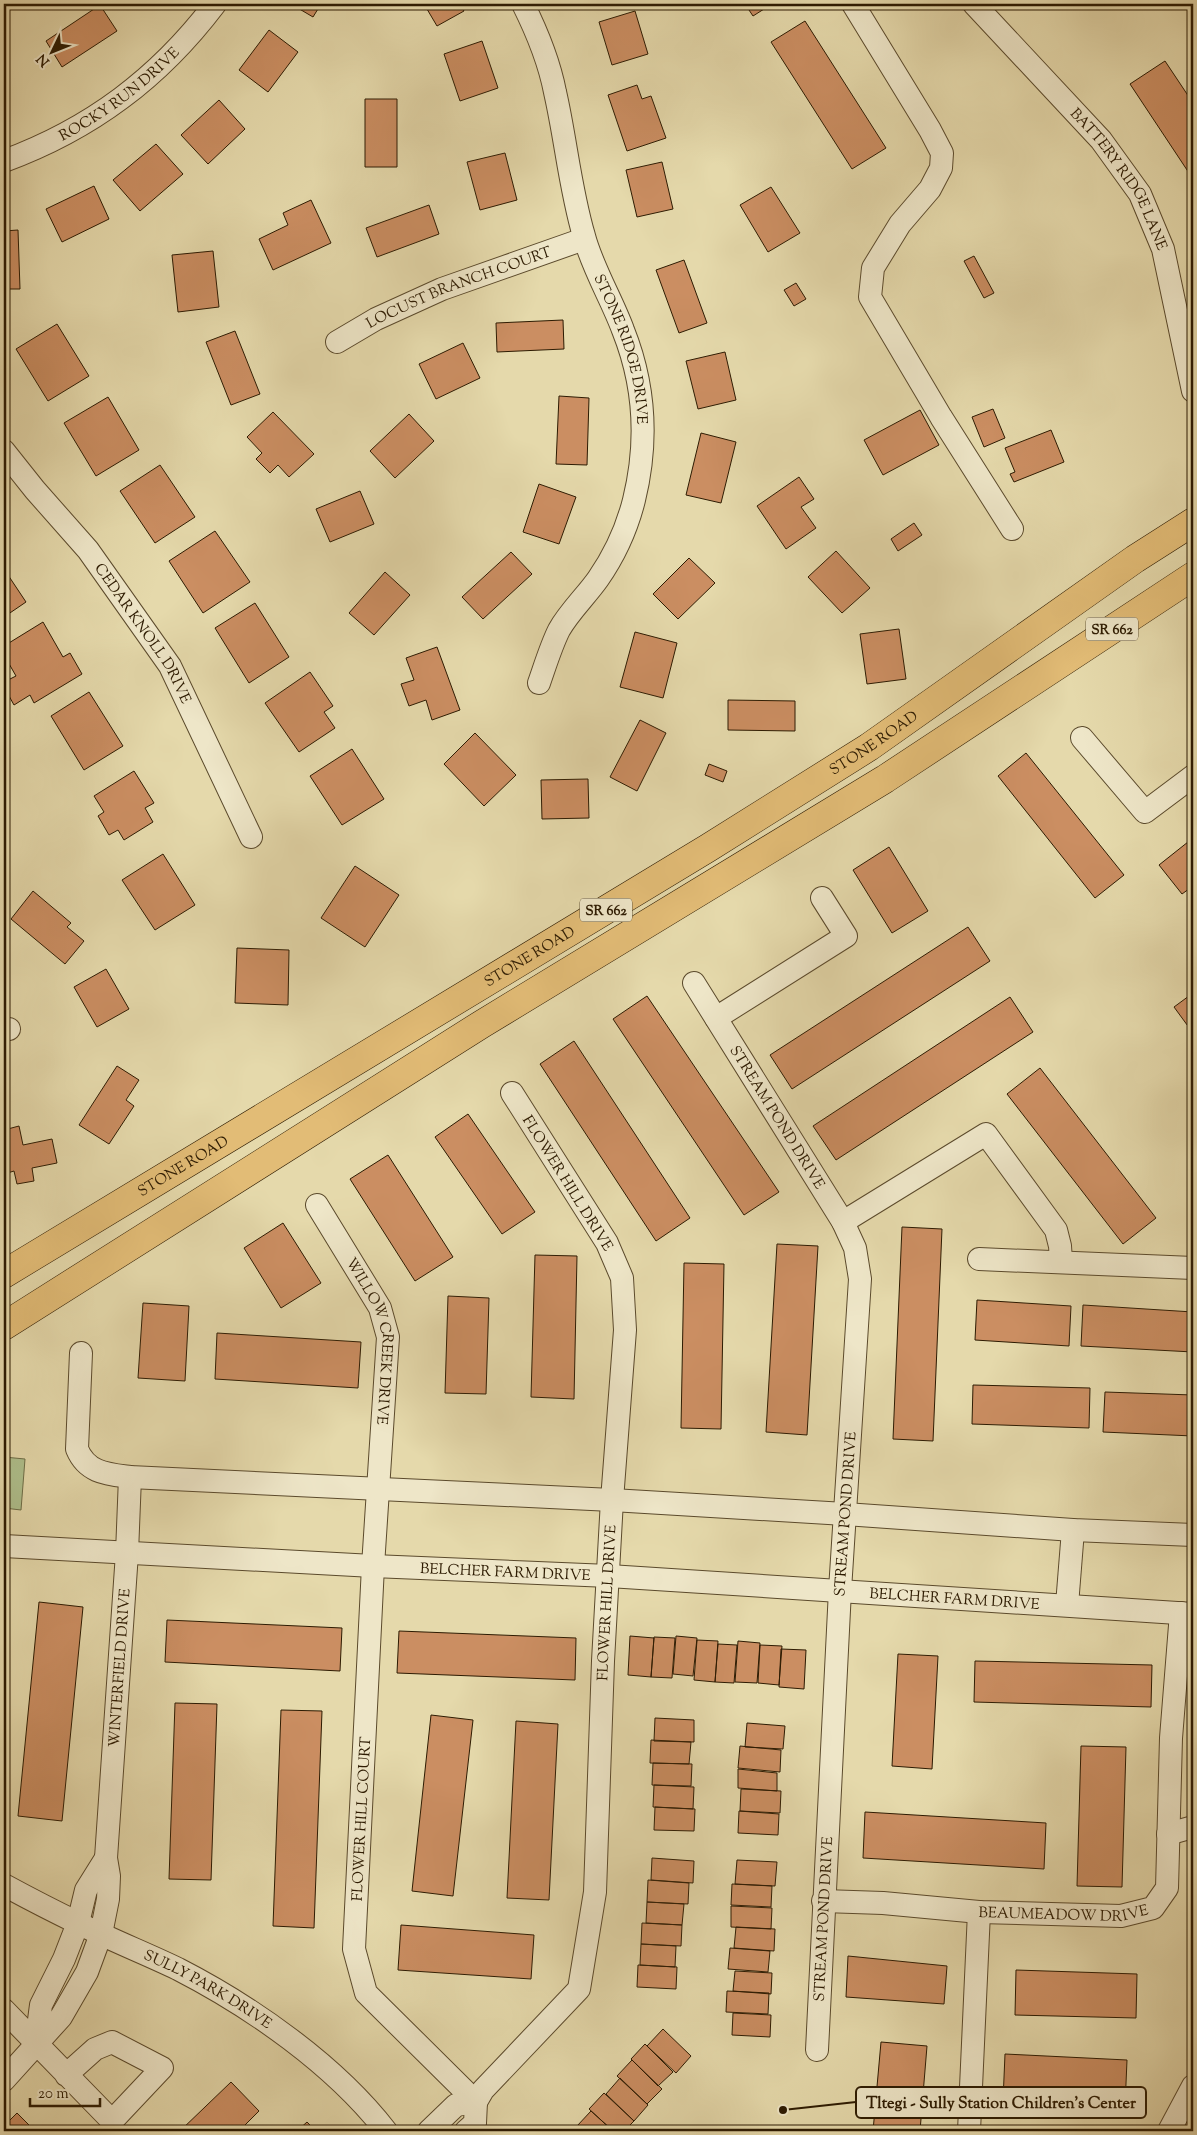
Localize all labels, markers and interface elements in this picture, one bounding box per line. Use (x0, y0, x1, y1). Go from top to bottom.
north arrow (28, 28, 78, 78)
street label: ROCKY RUN DRIVE (56, 43, 185, 147)
text: N (33, 49, 55, 70)
street label: BATTERY RIDGE LANE (1064, 104, 1171, 254)
street label: LOCUST BRANCH COURT (363, 242, 555, 334)
street label: STONE RIDGE DRIVE (588, 271, 651, 425)
street label: CEDAR KNOLL DRIVE (89, 560, 195, 707)
road number: SR 662 (1086, 618, 1138, 640)
street label: STONE ROAD (826, 706, 923, 781)
road number: SR 662 (580, 898, 632, 922)
street label: STONE ROAD (481, 922, 580, 993)
street label: STREAM POND DRIVE (724, 1042, 829, 1194)
street label: FLOWER HILL DRIVE (516, 1112, 617, 1256)
street label: STONE ROAD (134, 1131, 233, 1203)
street label: WILLOW CREEK DRIVE (340, 1254, 397, 1426)
street label: STREAM POND DRIVE (830, 1431, 863, 1597)
street label: FLOWER HILL DRIVE (593, 1524, 623, 1681)
street label: BELCHER FARM DRIVE (420, 1559, 591, 1587)
street label: BELCHER FARM DRIVE (869, 1584, 1040, 1616)
street label: WINTERFIELD DRIVE (105, 1588, 137, 1748)
street label: FLOWER HILL COURT (348, 1736, 377, 1902)
street label: STREAM POND DRIVE (810, 1836, 839, 2002)
street label: BEAUMEADOW DRIVE (978, 1901, 1151, 1928)
street label: SULLY PARK DRIVE (140, 1946, 276, 2035)
scale bar (30, 2075, 100, 2107)
text: 20 m (38, 2084, 69, 2105)
callout: Tltegi - Sully Station Children's Center (856, 2087, 1146, 2118)
text: Tltegi - Sully Station Children's Center (866, 2093, 1137, 2116)

